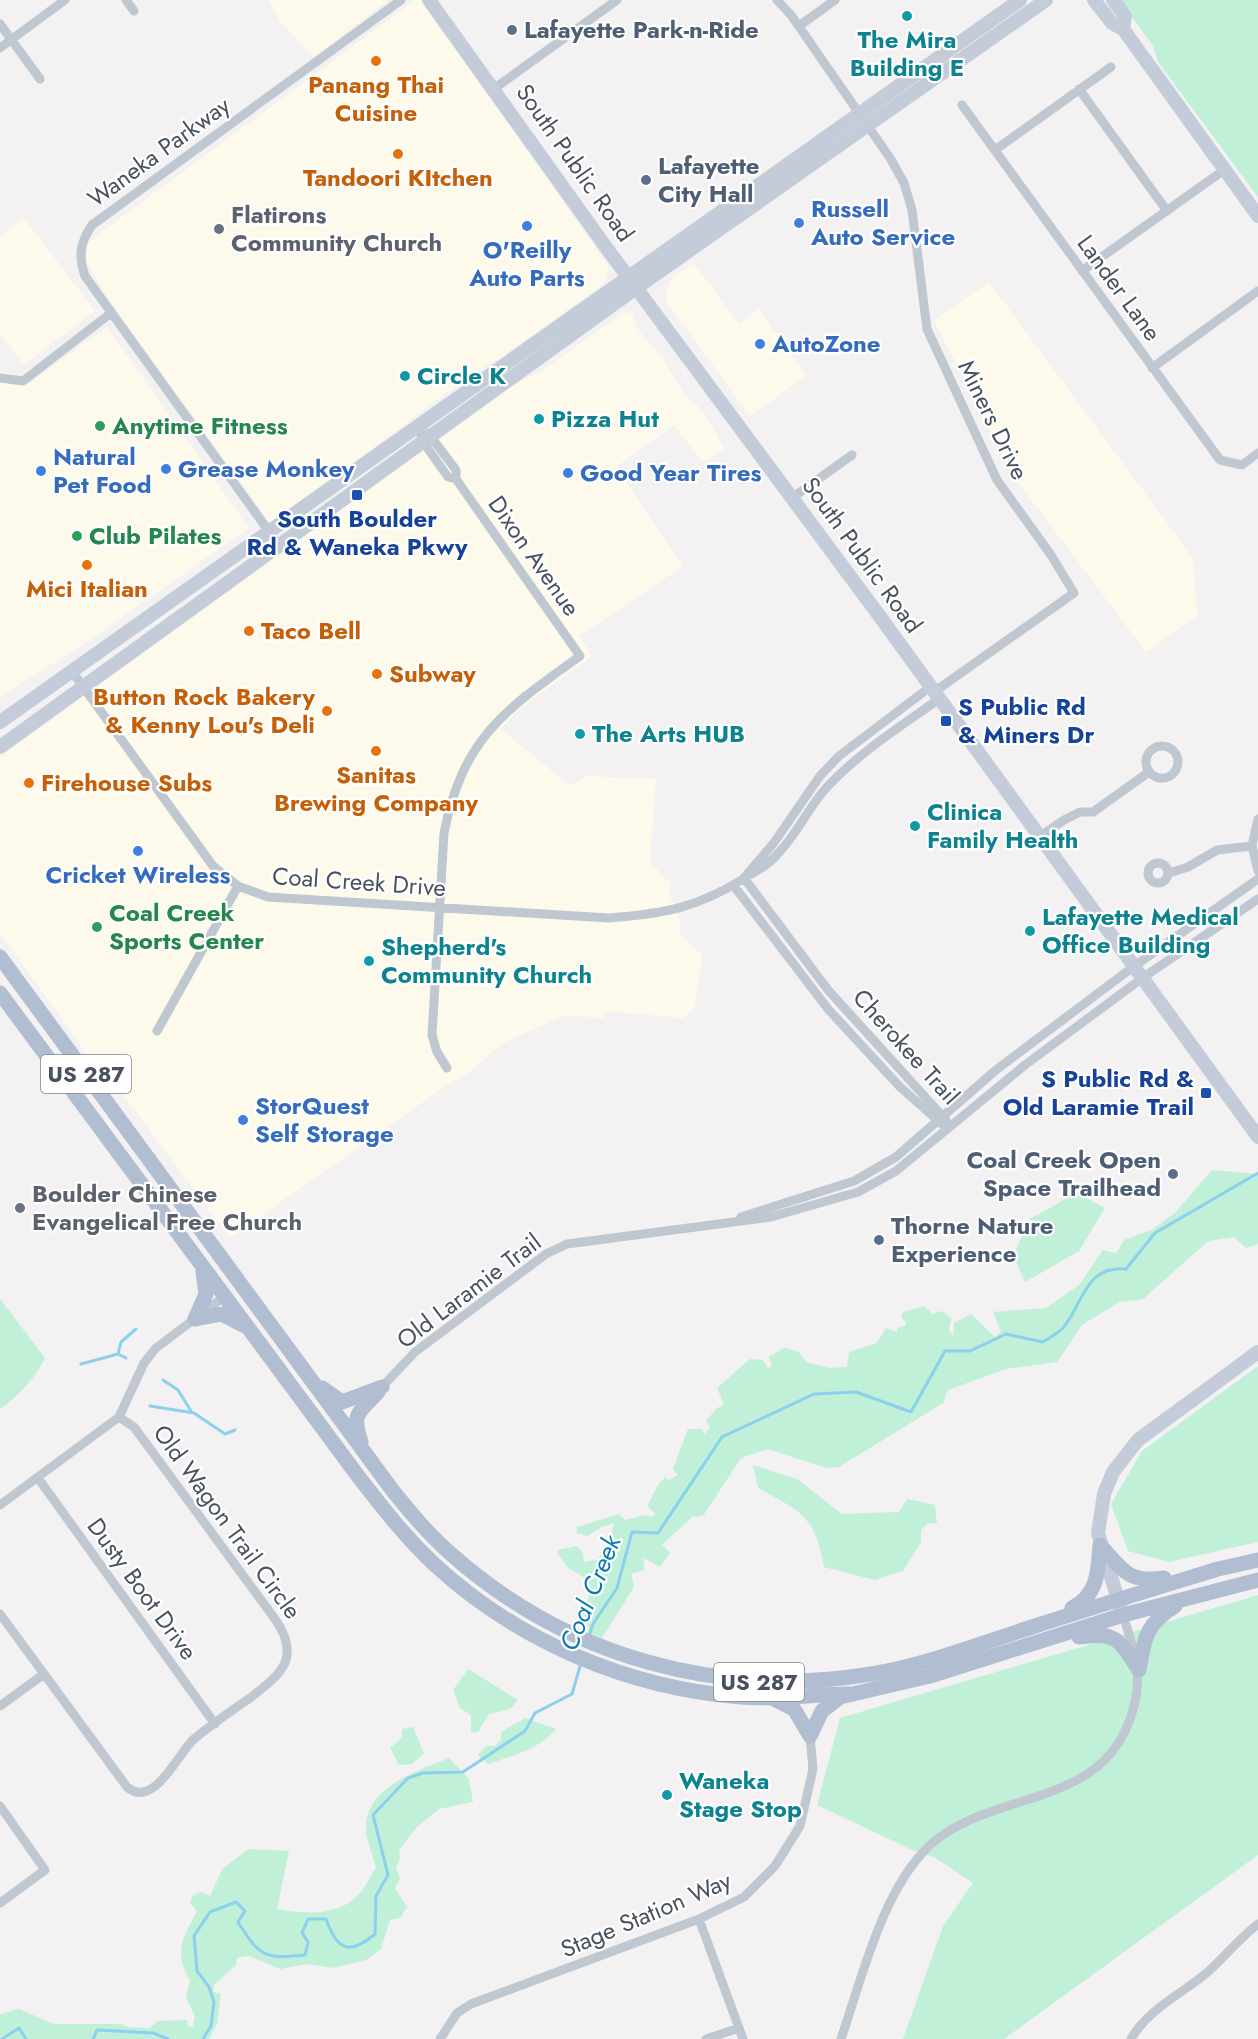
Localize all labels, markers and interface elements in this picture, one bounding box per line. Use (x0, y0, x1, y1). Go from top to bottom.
marker: The Mira Building E (900, 9, 914, 23)
place label: Lafayette Park-n-Ride (524, 12, 759, 47)
place label: The Mira Building E (850, 22, 964, 85)
marker: Lafayette Park-n-Ride (505, 23, 519, 37)
marker: Panang Thai Cuisine (369, 54, 383, 68)
place label: Panang Thai Cuisine (308, 67, 444, 130)
street label: South Public Road (508, 77, 643, 249)
street label: Waneka Parkway (80, 88, 238, 215)
marker: Tandoori KItchen (391, 147, 405, 161)
place label: Lafayette City Hall (658, 148, 760, 211)
place label: Tandoori KItchen (303, 160, 493, 195)
marker: Lafayette City Hall (639, 173, 653, 187)
place label: Russell Auto Service (810, 191, 955, 254)
place label: Flatirons Community Church (231, 197, 442, 260)
marker: Russell Auto Service (792, 216, 806, 230)
marker: O'Reilly Auto Parts (520, 219, 534, 233)
marker: Flatirons Community Church (212, 222, 226, 236)
street label: Lander Lane (1069, 227, 1170, 348)
place label: O'Reilly Auto Parts (468, 232, 585, 295)
place label: AutoZone (771, 326, 881, 361)
marker: AutoZone (753, 337, 767, 351)
street label: Miners Drive (949, 354, 1037, 485)
place label: Circle K (417, 358, 506, 393)
marker: Circle K (398, 369, 412, 383)
place label: Pizza Hut (551, 401, 659, 436)
place label: Anytime Fitness (111, 408, 288, 443)
marker: Pizza Hut (532, 412, 546, 426)
marker: Anytime Fitness (93, 419, 107, 433)
place label: Natural Pet Food (53, 439, 152, 502)
place label: Grease Monkey (178, 451, 355, 486)
place label: Good Year Tires (580, 455, 761, 490)
marker: Grease Monkey (159, 462, 173, 476)
marker: Natural Pet Food (34, 464, 48, 478)
marker: Good Year Tires (561, 466, 575, 480)
street label: South Public Road (794, 469, 931, 640)
marker: South Boulder Rd & Waneka Pkwy (350, 488, 364, 502)
street label: Dixon Avenue (480, 488, 589, 623)
place label: South Boulder Rd & Waneka Pkwy (246, 501, 468, 564)
place label: Club Pilates (89, 518, 221, 553)
marker: Club Pilates (70, 529, 84, 543)
marker: Mici Italian (80, 558, 94, 572)
place label: Mici Italian (26, 571, 148, 606)
place label: Taco Bell (261, 613, 361, 648)
marker: Taco Bell (242, 624, 256, 638)
place label: Subway (389, 656, 476, 691)
marker: Subway (370, 667, 384, 681)
place label: Button Rock Bakery & Kenny Lou's Deli (93, 679, 315, 742)
place label: S Public Rd & Miners Dr (958, 689, 1094, 752)
marker: Button Rock Bakery & Kenny Lou's Deli (320, 704, 334, 718)
marker: S Public Rd & Miners Dr (939, 714, 953, 728)
place label: The Arts HUB (592, 716, 745, 751)
marker: The Arts HUB (573, 727, 587, 741)
marker: Sanitas Brewing Company (369, 744, 383, 758)
place label: Sanitas Brewing Company (274, 757, 478, 820)
place label: Firehouse Subs (41, 765, 212, 800)
marker: Firehouse Subs (22, 776, 36, 790)
place label: Clinica Family Health (927, 794, 1078, 857)
marker: Clinica Family Health (908, 819, 922, 833)
marker: Cricket Wireless (131, 844, 145, 858)
place label: Cricket Wireless (46, 857, 230, 892)
street label: Coal Creek Drive (271, 858, 447, 905)
place label: Coal Creek Sports Center (109, 895, 264, 958)
place label: Lafayette Medical Office Building (1042, 899, 1239, 962)
marker: Coal Creek Sports Center (90, 920, 104, 934)
marker: Lafayette Medical Office Building (1023, 924, 1037, 938)
place label: Shepherd's Community Church (381, 929, 592, 992)
marker: Shepherd's Community Church (362, 954, 376, 968)
street label: Cherokee Trail (845, 981, 968, 1112)
road number: US 287 (41, 1055, 131, 1093)
place label: S Public Rd & Old Laramie Trail (1003, 1061, 1194, 1124)
marker: S Public Rd & Old Laramie Trail (1199, 1086, 1213, 1100)
place label: StorQuest Self Storage (255, 1088, 394, 1151)
marker: StorQuest Self Storage (236, 1113, 250, 1127)
place label: Coal Creek Open Space Trailhead (966, 1142, 1161, 1205)
marker: Coal Creek Open Space Trailhead (1166, 1167, 1180, 1181)
place label: Boulder Chinese Evangelical Free Church (32, 1176, 302, 1239)
marker: Boulder Chinese Evangelical Free Church (13, 1201, 27, 1215)
place label: Thorne Nature Experience (891, 1208, 1054, 1271)
street label: Old Laramie Trail (389, 1225, 548, 1357)
marker: Thorne Nature Experience (872, 1233, 886, 1247)
street label: Old Wagon Trail Circle (145, 1417, 310, 1626)
street label: Dusty Boot Drive (79, 1510, 206, 1667)
water label: Coal Creek (550, 1528, 631, 1657)
road number: US 287 (714, 1663, 804, 1701)
place label: Waneka Stage Stop (679, 1763, 802, 1826)
marker: Waneka Stage Stop (660, 1788, 674, 1802)
street label: Stage Station Way (555, 1863, 737, 1966)

